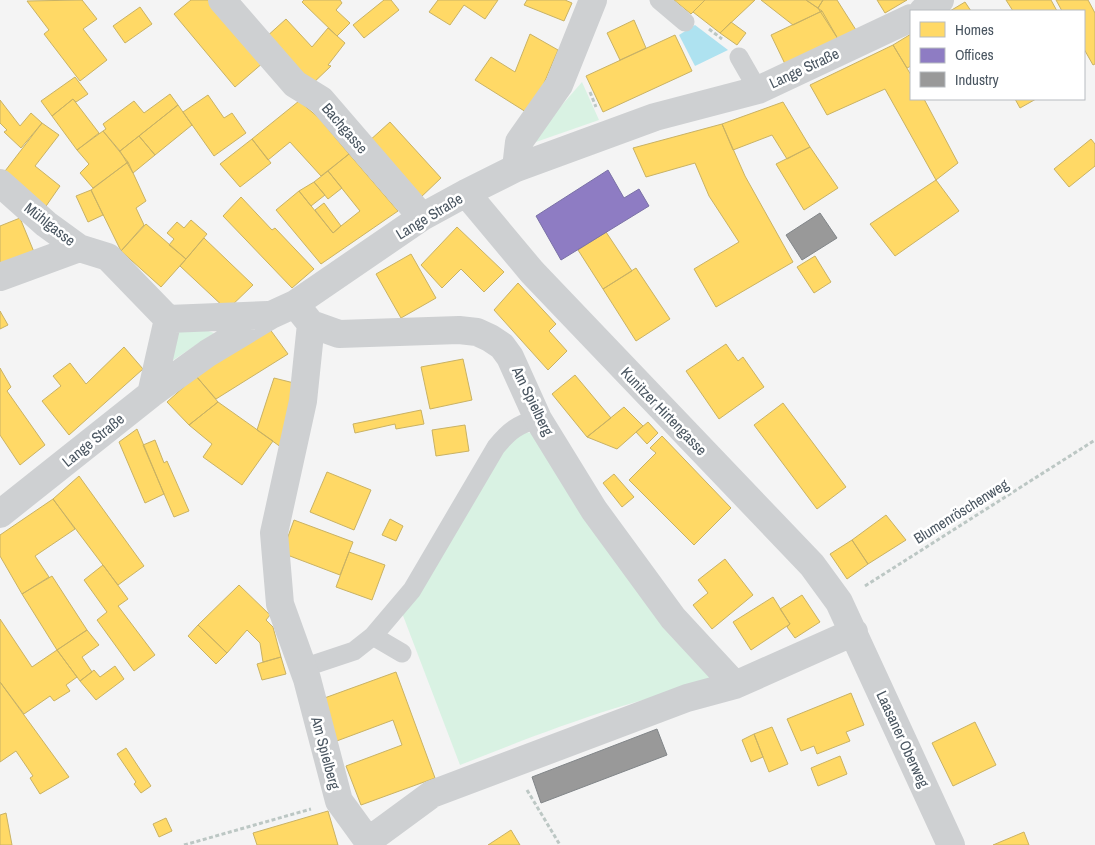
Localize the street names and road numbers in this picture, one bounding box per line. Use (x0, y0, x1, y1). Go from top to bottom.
street label: Lange Straße (766, 43, 842, 93)
street label: Bachgasse (317, 98, 373, 158)
street label: Lange Straße (392, 188, 466, 244)
street label: Mühlgasse (20, 197, 80, 251)
street label: Am Spielberg (507, 362, 559, 439)
street label: Kunitzer Hirtengasse (616, 362, 712, 460)
street label: Lange Straße (57, 408, 129, 472)
street label: Blumenröschenweg (910, 473, 1012, 549)
street label: Laasaner Oberweg (871, 687, 935, 791)
street label: Am Spielberg (306, 713, 346, 792)

